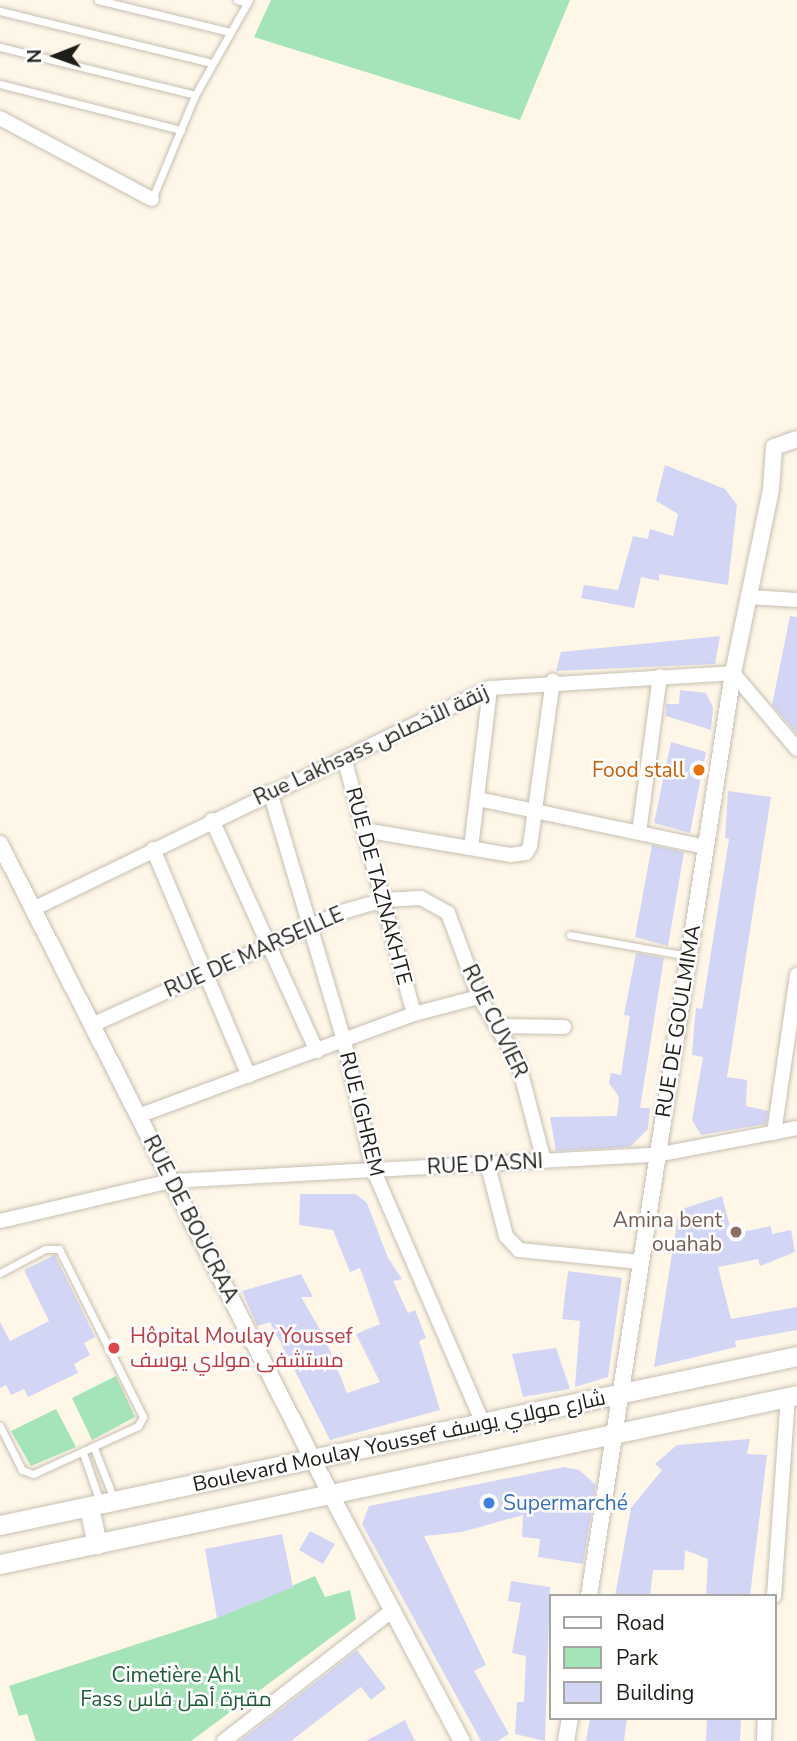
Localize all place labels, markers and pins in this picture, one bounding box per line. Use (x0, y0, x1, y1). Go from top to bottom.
place label: Food stall (592, 757, 685, 783)
marker: Food stall (691, 762, 707, 778)
place label: Amina bent ouahab (613, 1207, 722, 1257)
marker: Amina bent ouahab (728, 1224, 744, 1240)
place label: Hôpital Moulay Youssef مستشفى مولاي يوسف (130, 1323, 352, 1373)
marker: Hôpital Moulay Youssef مستشفى مولاي يوسف (104, 1338, 124, 1358)
place label: Supermarché (503, 1490, 628, 1516)
marker: Supermarché (481, 1495, 497, 1511)

